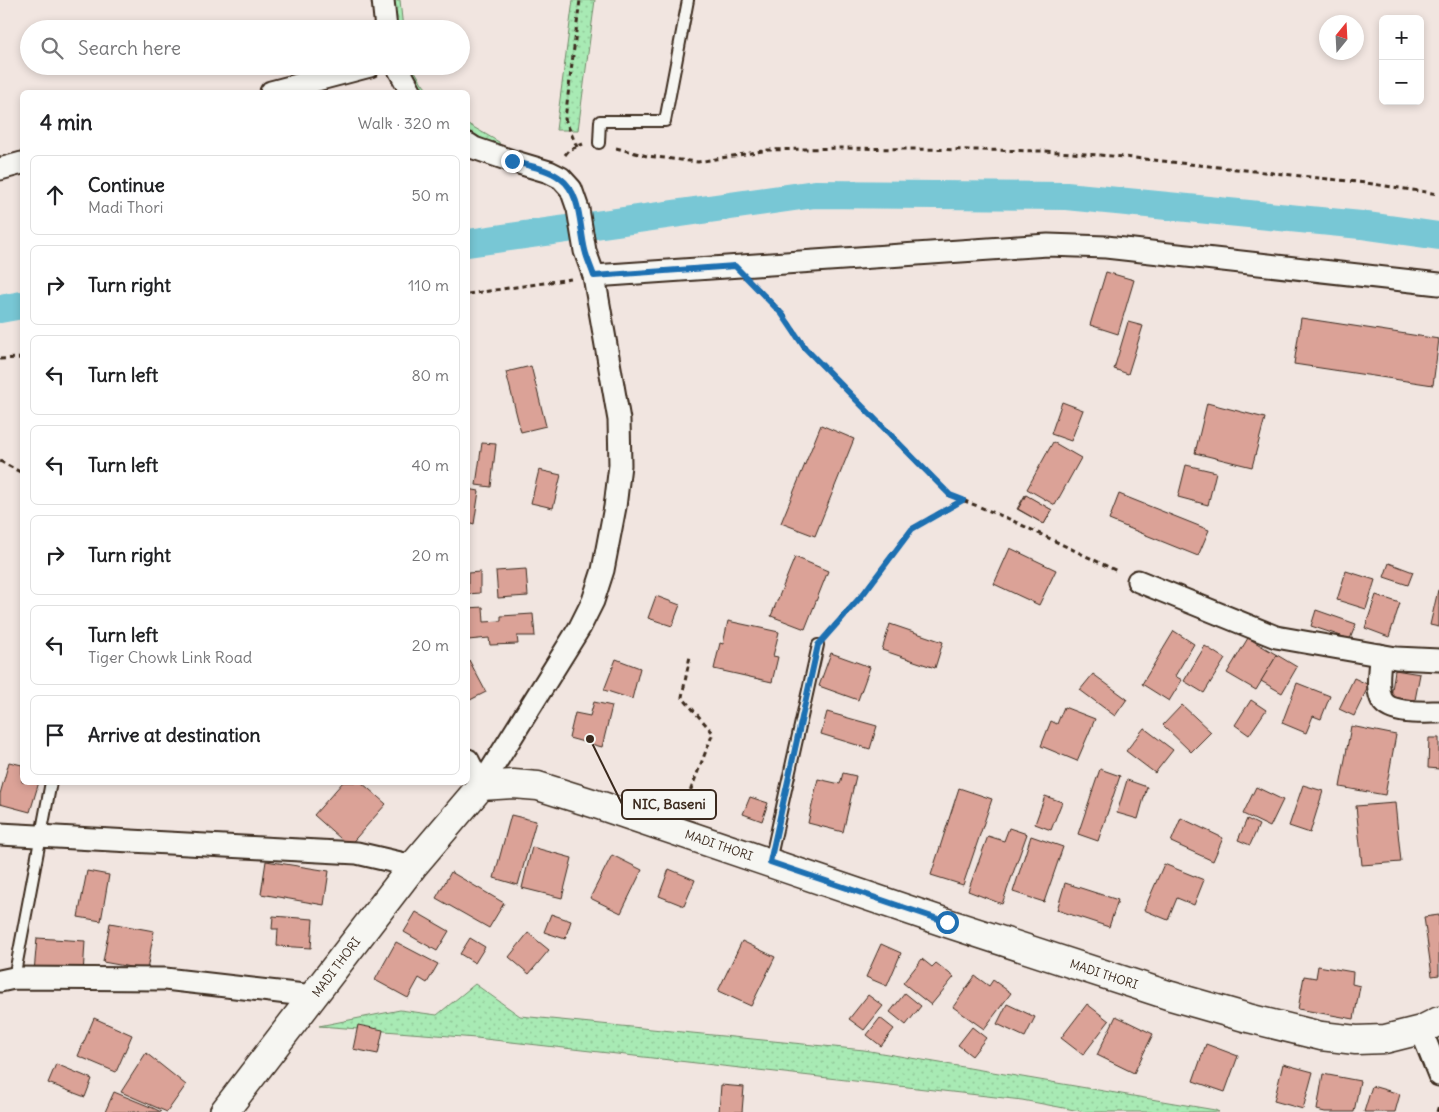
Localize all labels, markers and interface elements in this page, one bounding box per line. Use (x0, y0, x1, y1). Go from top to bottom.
north arrow (1319, 15, 1364, 60)
map controls (1379, 15, 1424, 105)
button: + (1379, 15, 1424, 60)
search box (20, 20, 470, 75)
icon: search (38, 34, 66, 62)
text: Search here (78, 36, 181, 60)
button: − (1379, 60, 1424, 105)
text: 4 min (40, 109, 92, 136)
text: Walk · 320 m (358, 113, 450, 133)
route end (501, 150, 524, 173)
text: Continue (88, 173, 165, 197)
icon: ahead (41, 181, 69, 209)
text: 50 m (411, 185, 449, 205)
text: Madi Thori (88, 197, 163, 217)
icon: right (41, 271, 69, 299)
text: Turn right (88, 273, 171, 297)
text: 110 m (408, 275, 449, 295)
icon: left (41, 361, 69, 389)
text: Turn left (88, 363, 158, 387)
text: 80 m (411, 365, 449, 385)
icon: left (41, 451, 69, 479)
text: Turn left (88, 453, 158, 477)
text: 40 m (411, 455, 449, 475)
icon: right (41, 541, 69, 569)
text: Turn right (88, 543, 171, 567)
text: 20 m (412, 545, 449, 565)
text: Turn left (88, 623, 158, 647)
icon: left (41, 631, 69, 659)
text: 20 m (412, 635, 449, 655)
text: Tiger Chowk Link Road (88, 647, 252, 667)
icon: arrive (41, 721, 69, 749)
text: Arrive at destination (88, 723, 261, 747)
callout: NIC, Baseni (622, 790, 716, 819)
text: NIC, Baseni (632, 795, 706, 813)
street label: MADI THORI (683, 826, 755, 864)
route start (936, 911, 959, 934)
street label: MADI THORI (309, 934, 363, 1000)
street label: MADI THORI (1068, 956, 1140, 992)

